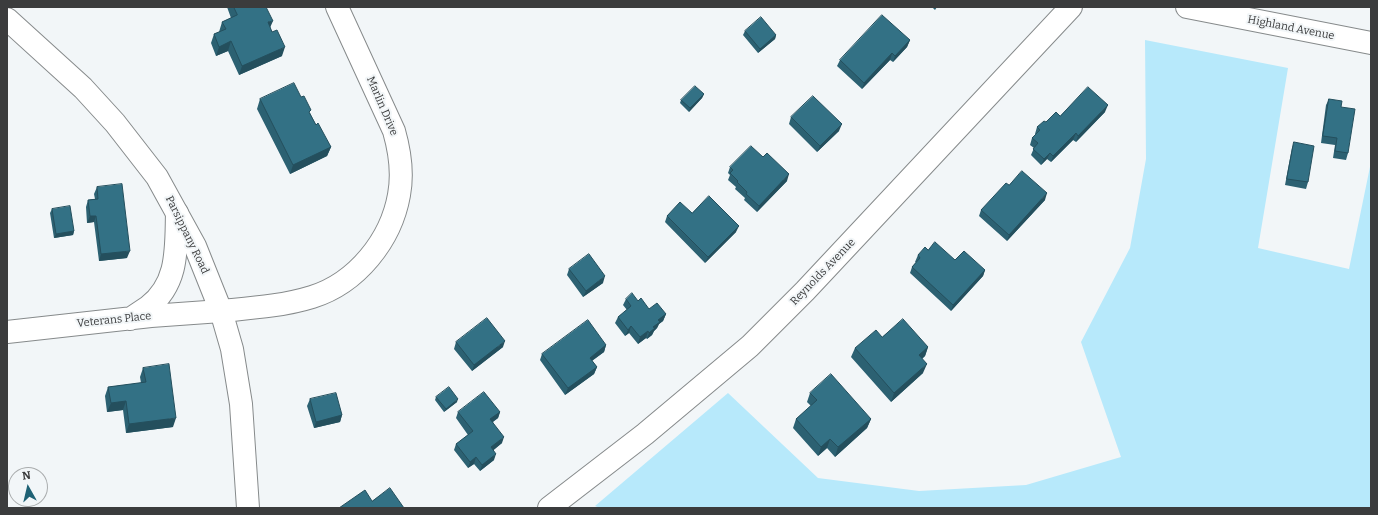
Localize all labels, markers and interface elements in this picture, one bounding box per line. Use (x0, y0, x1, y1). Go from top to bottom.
street label: Highland Avenue (1246, 13, 1336, 43)
street label: Marlin Drive (364, 74, 400, 138)
street label: Parsippany Road (162, 194, 212, 276)
street label: Reynolds Avenue (788, 236, 858, 308)
street label: Veterans Place (76, 310, 152, 330)
north arrow (8, 467, 48, 507)
text: N (21, 469, 32, 483)

